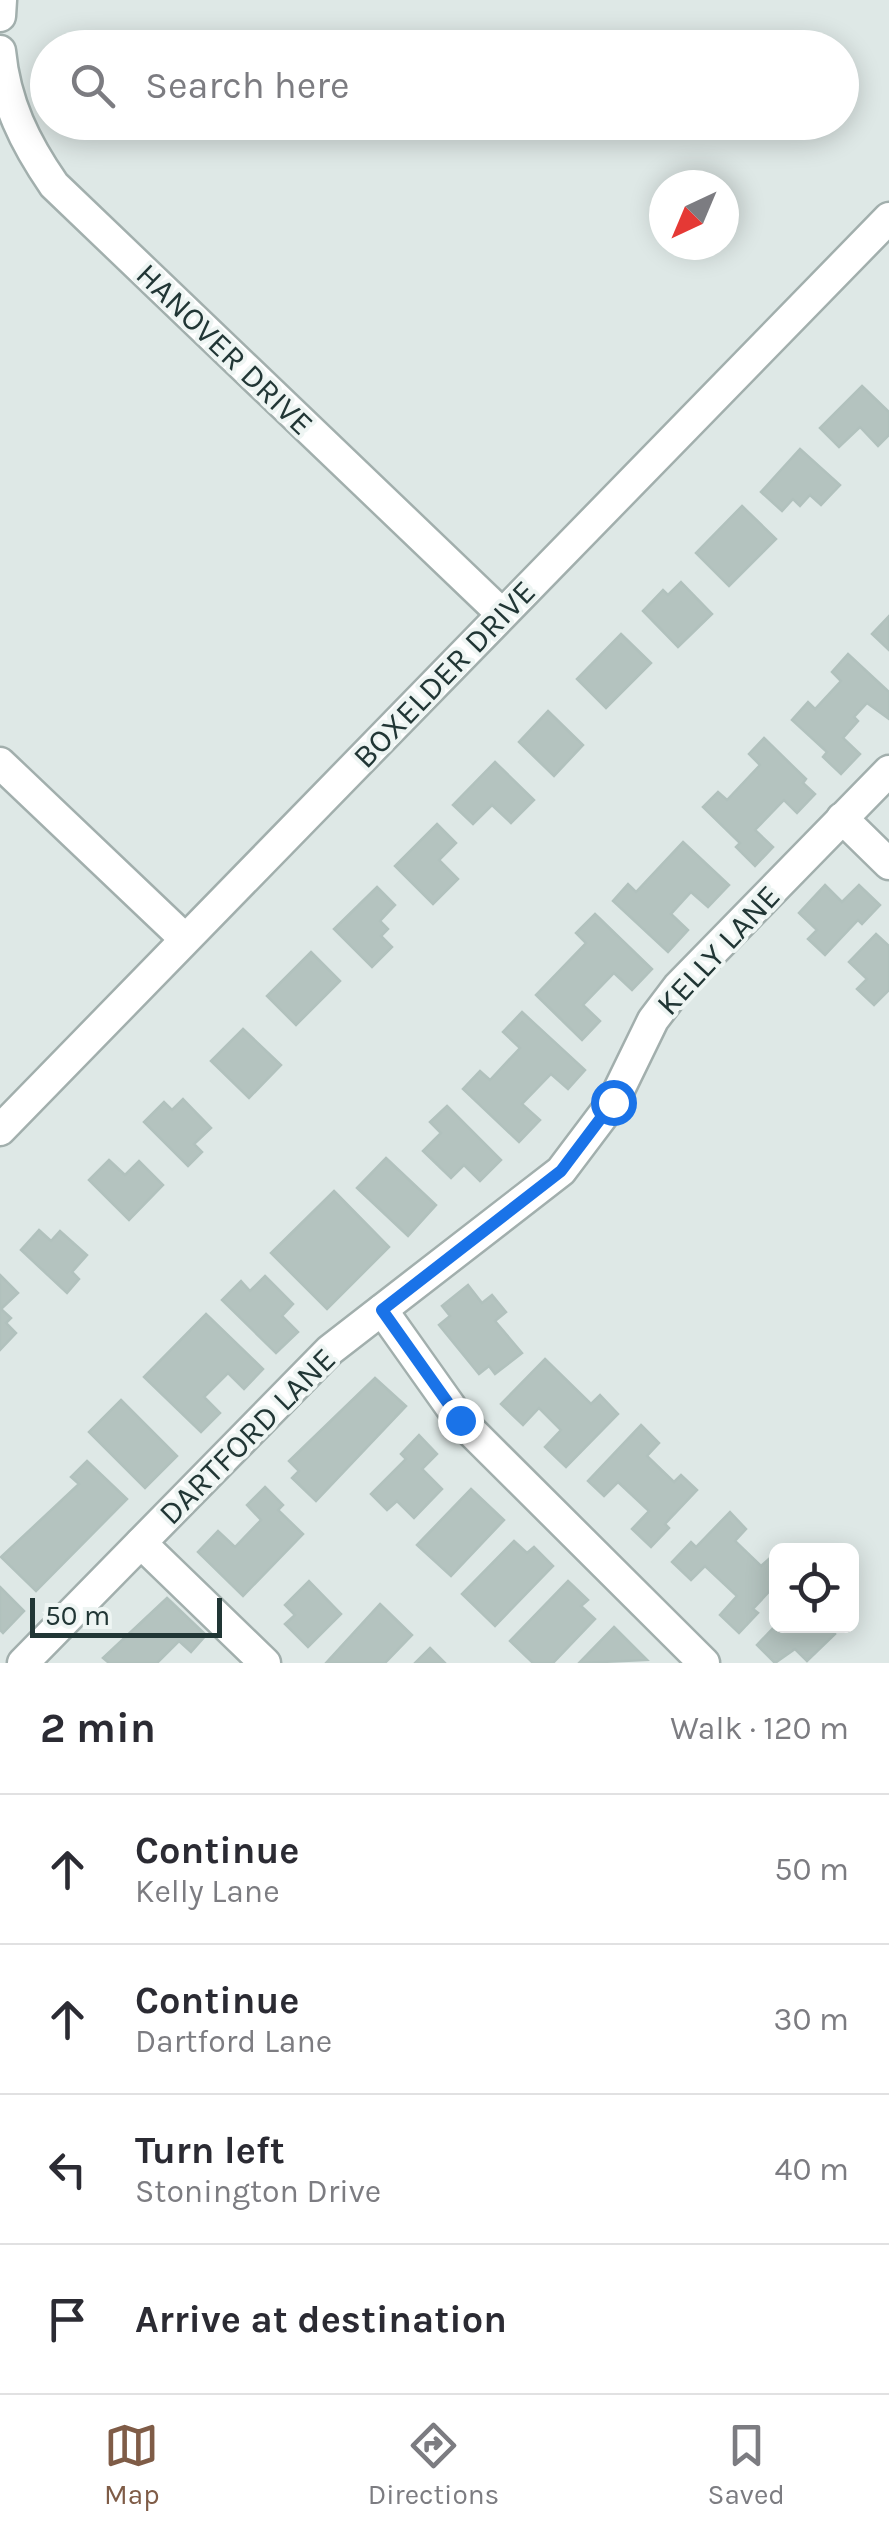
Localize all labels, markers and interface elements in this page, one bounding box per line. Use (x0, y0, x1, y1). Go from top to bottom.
search box (30, 30, 859, 140)
icon: search (65, 58, 120, 113)
text: Search here (145, 63, 349, 108)
north arrow (649, 170, 739, 260)
street label: HANOVER DRIVE (129, 256, 321, 443)
street label: BOXELDER DRIVE (346, 573, 543, 776)
street label: KELLY LANE (649, 878, 788, 1023)
route start (591, 1080, 637, 1126)
street label: DARTFORD LANE (152, 1341, 343, 1532)
route end (438, 1398, 484, 1444)
map controls (769, 1543, 859, 1633)
button: locate (769, 1543, 859, 1633)
scale bar (30, 1593, 222, 1638)
text: 50 m (45, 1599, 110, 1632)
text: 2 min (40, 1703, 156, 1753)
text: Walk · 120 m (670, 1710, 849, 1747)
text: Continue (135, 1828, 299, 1873)
icon: ahead (40, 1842, 95, 1897)
text: 50 m (774, 1851, 849, 1888)
text: Kelly Lane (135, 1873, 280, 1910)
text: Continue (135, 1978, 299, 2023)
icon: ahead (40, 1992, 95, 2047)
text: 30 m (774, 2001, 849, 2038)
text: Dartford Lane (135, 2023, 332, 2060)
text: Turn left (135, 2128, 285, 2173)
icon: left (40, 2142, 95, 2197)
text: 40 m (775, 2151, 849, 2188)
text: Stonington Drive (135, 2173, 381, 2210)
icon: arrive (40, 2292, 95, 2347)
text: Arrive at destination (135, 2297, 507, 2342)
tab: Map (104, 2418, 160, 2511)
tab: Directions (368, 2418, 499, 2511)
tab: Saved (707, 2418, 785, 2511)

